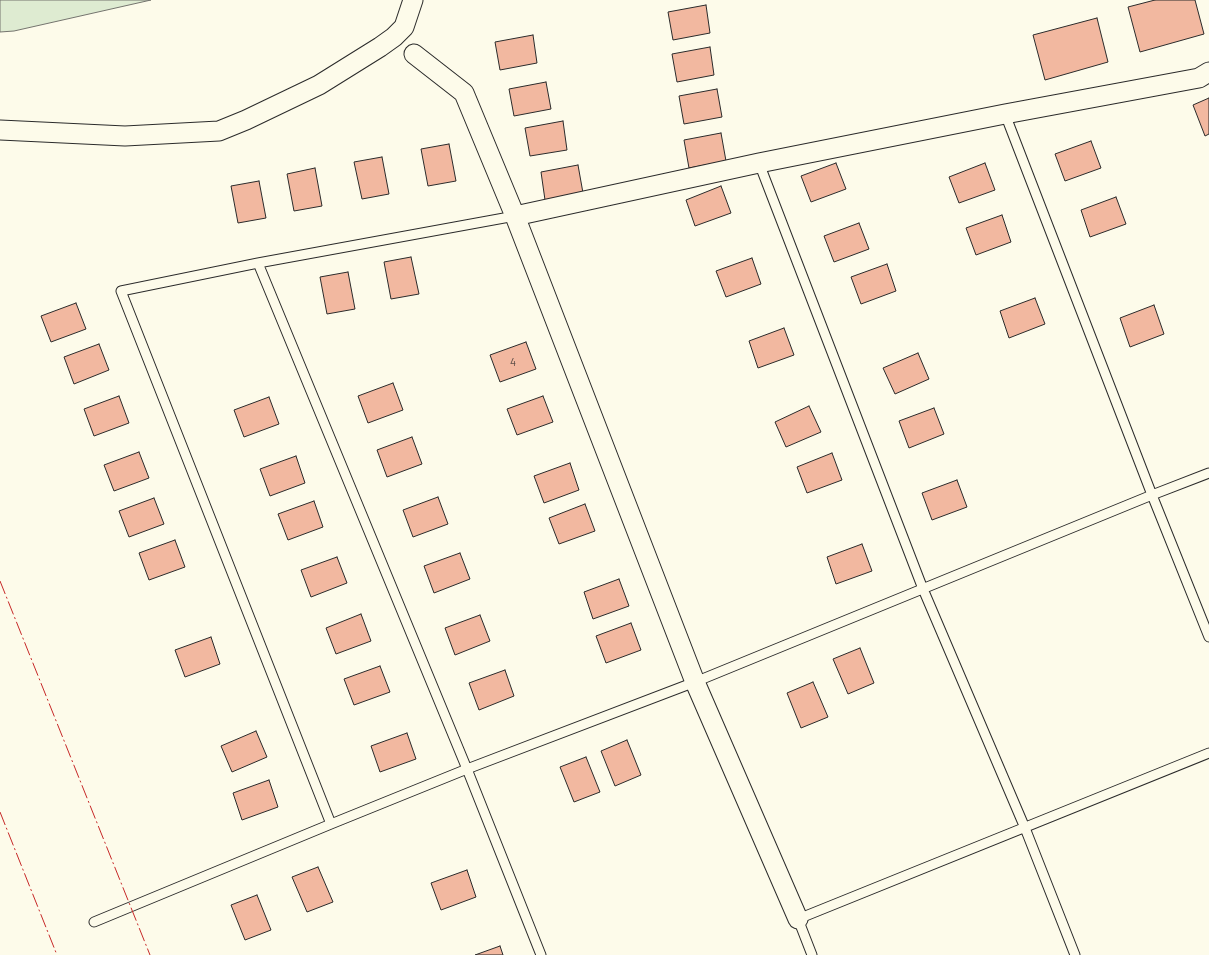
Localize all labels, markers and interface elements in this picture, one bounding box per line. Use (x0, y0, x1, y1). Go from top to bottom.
house number: 4 (510, 355, 516, 369)

